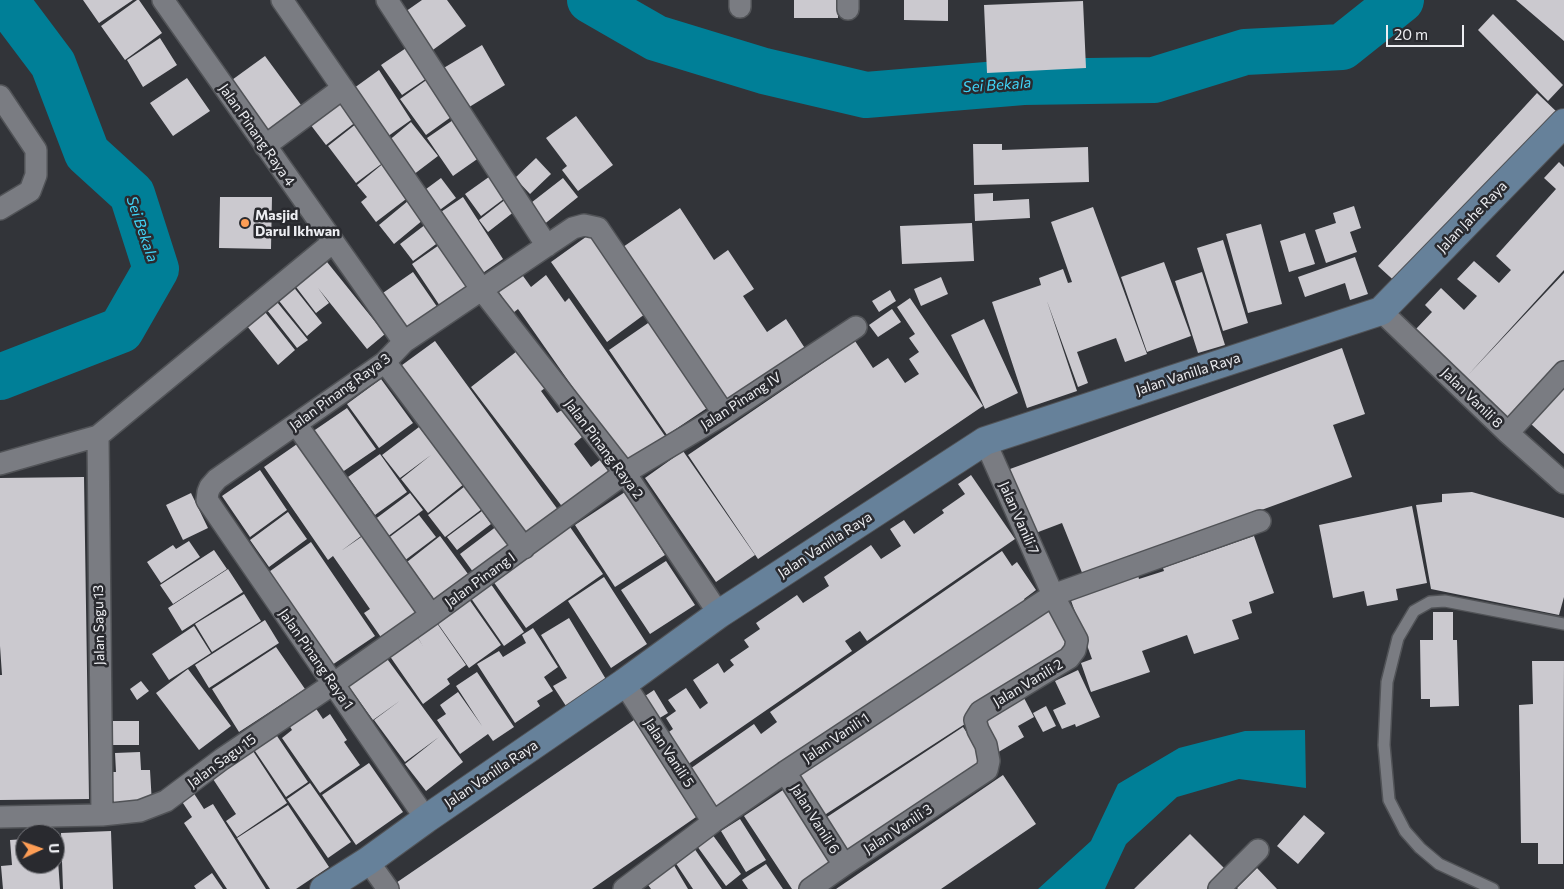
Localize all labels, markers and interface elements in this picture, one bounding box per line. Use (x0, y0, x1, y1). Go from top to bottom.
scale bar (1389, 15, 1466, 47)
text: 20 m (1394, 25, 1428, 43)
water label: Sei Bekala (962, 74, 1032, 96)
street label: Jalan Pinang Raya 4 (215, 81, 299, 189)
street label: Jalan Jahe Raya (1434, 178, 1510, 256)
water label: Sei Bekala (122, 194, 162, 264)
place label: Masjid Darul Ikhwan (255, 207, 340, 240)
marker: Masjid Darul Ikhwan (239, 217, 251, 229)
street label: Jalan Vanilla Raya (1134, 349, 1242, 399)
street label: Jalan Pinang Raya 3 (286, 350, 394, 434)
street label: Jalan Vanili 8 (1438, 364, 1506, 432)
street label: Jalan Pinang IV (698, 369, 784, 433)
street label: Jalan Pinang Raya 2 (561, 396, 647, 502)
street label: Jalan Vanili 7 (995, 479, 1043, 557)
street label: Jalan Vanilla Raya (775, 508, 875, 582)
street label: Jalan Pinang I (442, 549, 518, 611)
street label: Jalan Sagu 13 (90, 585, 108, 665)
street label: Jalan Pinang Raya 1 (275, 606, 357, 712)
street label: Jalan Vanili 2 (990, 656, 1066, 710)
street label: Jalan Vanili 1 (800, 710, 872, 766)
street label: Jalan Vanili 5 (641, 715, 697, 791)
street label: Jalan Sagu 15 (184, 731, 260, 791)
street label: Jalan Vanilla Raya (441, 737, 541, 811)
street label: Jalan Vanili 6 (787, 781, 843, 857)
street label: Jalan Vanili 3 (860, 801, 936, 857)
north arrow (15, 824, 65, 874)
text: U (46, 843, 63, 854)

